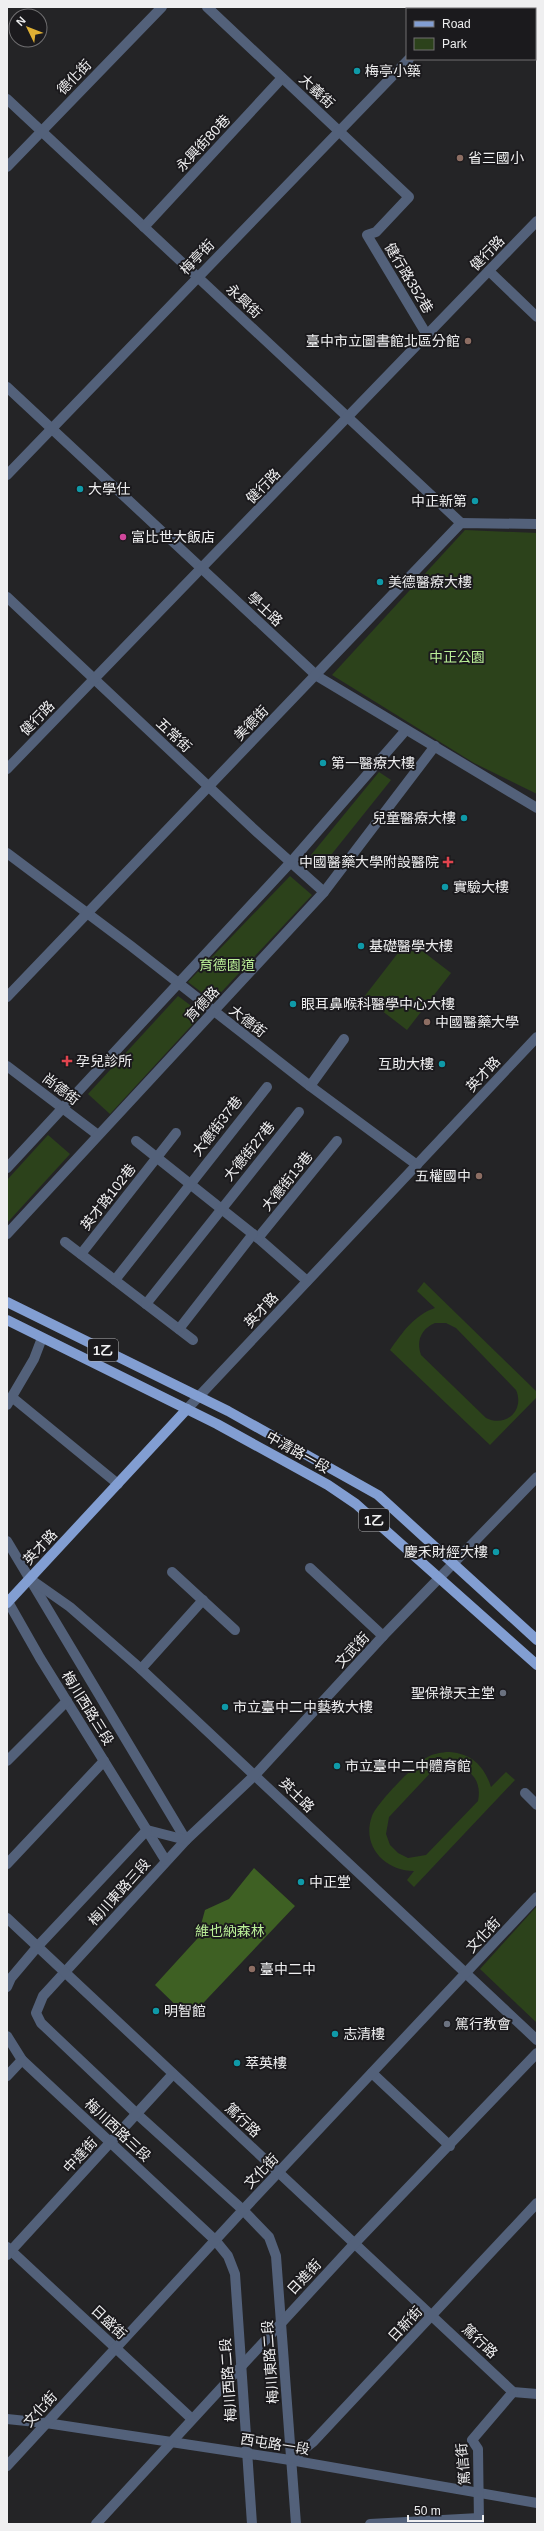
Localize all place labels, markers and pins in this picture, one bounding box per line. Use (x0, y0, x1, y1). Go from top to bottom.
place label: 梅亭小築 (365, 63, 421, 79)
marker: 梅亭小築 (352, 66, 362, 76)
place label: 省三國小 (468, 150, 524, 166)
marker: 省三國小 (455, 153, 465, 163)
place label: 臺中市立圖書館北區分館 (306, 333, 460, 349)
marker: 臺中市立圖書館北區分館 (463, 336, 473, 346)
place label: 大學仕 (88, 481, 130, 497)
marker: 大學仕 (75, 484, 85, 494)
place label: 中正新第 (411, 493, 467, 509)
marker: 中正新第 (470, 496, 480, 506)
place label: 富比世大飯店 (131, 529, 215, 545)
marker: 富比世大飯店 (118, 532, 128, 542)
place label: 美德醫療大樓 (388, 574, 472, 590)
marker: 美德醫療大樓 (375, 577, 385, 587)
place label: 第一醫療大樓 (331, 755, 415, 771)
marker: 第一醫療大樓 (318, 758, 328, 768)
place label: 兒童醫療大樓 (372, 810, 456, 826)
marker: 兒童醫療大樓 (459, 813, 469, 823)
place label: 中國醫藥大學附設醫院 (299, 854, 439, 870)
marker: 中國醫藥大學附設醫院 (442, 856, 454, 868)
place label: 實驗大樓 (453, 879, 509, 895)
marker: 實驗大樓 (440, 882, 450, 892)
place label: 基礎醫學大樓 (369, 938, 453, 954)
marker: 基礎醫學大樓 (356, 941, 366, 951)
place label: 眼耳鼻喉科醫學中心大樓 (301, 996, 455, 1012)
marker: 眼耳鼻喉科醫學中心大樓 (288, 999, 298, 1009)
place label: 中國醫藥大學 (435, 1014, 519, 1030)
marker: 中國醫藥大學 (422, 1017, 432, 1027)
place label: 孕兒診所 (76, 1053, 132, 1069)
marker: 孕兒診所 (61, 1055, 73, 1067)
place label: 互助大樓 (378, 1056, 434, 1072)
marker: 互助大樓 (437, 1059, 447, 1069)
place label: 五權國中 (415, 1168, 471, 1184)
marker: 五權國中 (474, 1171, 484, 1181)
place label: 慶禾財經大樓 (404, 1544, 488, 1560)
marker: 慶禾財經大樓 (491, 1547, 501, 1557)
place label: 聖保祿天主堂 (411, 1685, 495, 1701)
marker: 聖保祿天主堂 (498, 1688, 508, 1698)
place label: 市立臺中二中藝教大樓 (233, 1699, 373, 1715)
marker: 市立臺中二中藝教大樓 (220, 1702, 230, 1712)
place label: 市立臺中二中體育館 (345, 1758, 471, 1774)
marker: 市立臺中二中體育館 (332, 1761, 342, 1771)
place label: 中正堂 (309, 1874, 351, 1890)
marker: 中正堂 (296, 1877, 306, 1887)
place label: 臺中二中 (260, 1961, 316, 1977)
marker: 臺中二中 (247, 1964, 257, 1974)
place label: 明智館 (164, 2003, 206, 2019)
marker: 明智館 (151, 2006, 161, 2016)
place label: 篤行教會 (455, 2016, 511, 2032)
marker: 篤行教會 (442, 2019, 452, 2029)
place label: 志清樓 (343, 2026, 385, 2042)
marker: 志清樓 (330, 2029, 340, 2039)
place label: 萃英樓 (245, 2055, 287, 2071)
marker: 萃英樓 (232, 2058, 242, 2068)

